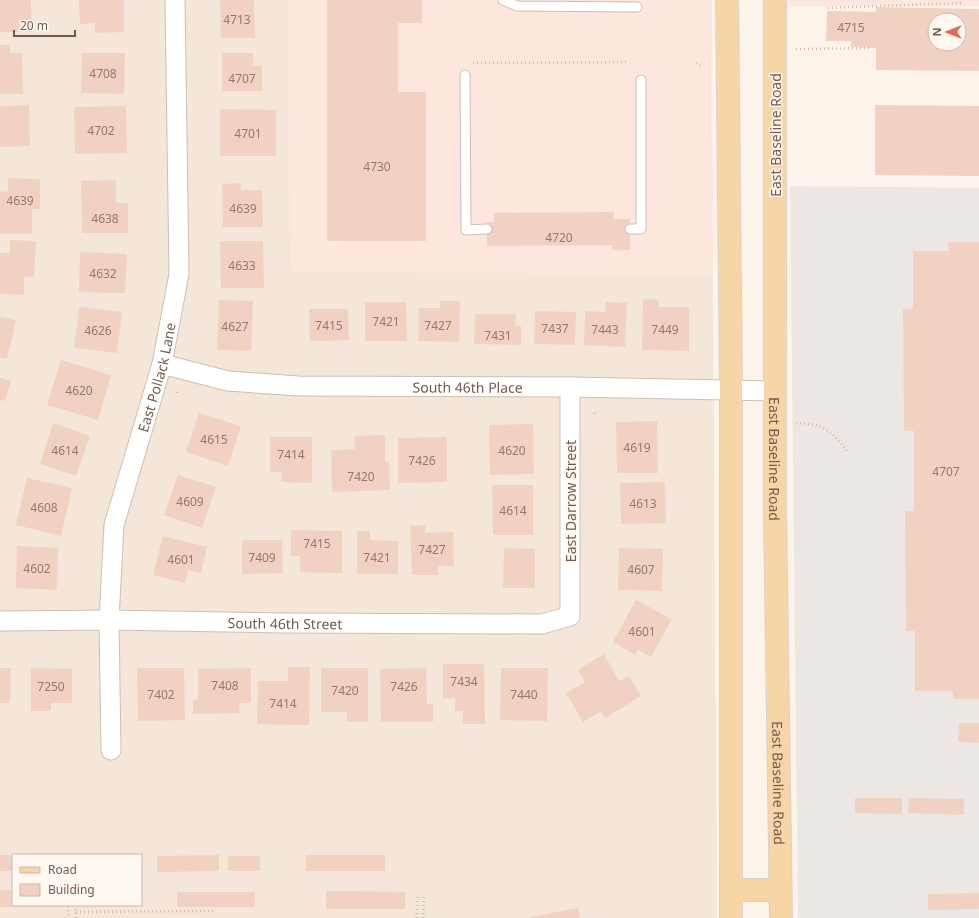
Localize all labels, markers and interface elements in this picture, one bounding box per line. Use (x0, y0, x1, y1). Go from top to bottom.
house number: 4713 (223, 11, 251, 28)
scale bar (14, 12, 75, 38)
north arrow (927, 12, 967, 52)
text: 20 m (20, 17, 48, 34)
house number: 4715 (837, 19, 865, 36)
text: N (929, 28, 944, 36)
house number: 4708 (89, 65, 117, 82)
house number: 4707 (228, 70, 256, 87)
street label: East Baseline Road (766, 73, 785, 197)
house number: 4702 (87, 122, 115, 139)
house number: 4701 (234, 125, 262, 142)
house number: 4730 (363, 158, 391, 175)
house number: 4639 (6, 192, 34, 209)
house number: 4639 (229, 200, 257, 217)
house number: 4638 (91, 210, 119, 227)
house number: 4720 (545, 229, 573, 246)
house number: 4633 (228, 257, 256, 274)
house number: 4632 (89, 265, 117, 282)
house number: 7421 (372, 313, 400, 330)
house number: 7415 (315, 317, 343, 334)
house number: 7427 (424, 317, 452, 334)
house number: 4627 (221, 318, 249, 335)
house number: 7437 (541, 320, 569, 337)
street label: East Pollack Lane (133, 321, 179, 434)
house number: 7443 (591, 321, 619, 338)
house number: 7449 (651, 321, 679, 338)
house number: 4626 (84, 322, 112, 339)
house number: 7431 (484, 327, 512, 344)
street label: South 46th Place (413, 377, 523, 396)
house number: 4620 (65, 382, 93, 399)
street label: East Baseline Road (765, 397, 785, 521)
house number: 4615 (200, 431, 228, 448)
house number: 4619 (623, 439, 651, 456)
street label: East Darrow Street (561, 440, 580, 562)
house number: 4614 (51, 442, 79, 459)
house number: 4620 (498, 442, 526, 459)
house number: 7414 (277, 446, 305, 463)
house number: 7426 (408, 452, 436, 469)
house number: 4707 (932, 463, 960, 480)
house number: 7420 (347, 468, 375, 485)
house number: 4609 (176, 493, 204, 510)
house number: 4613 (629, 495, 657, 512)
house number: 4608 (30, 499, 58, 516)
house number: 4614 (499, 502, 527, 519)
house number: 7415 (303, 535, 331, 552)
house number: 7427 (418, 541, 446, 558)
house number: 7409 (248, 549, 276, 566)
house number: 7421 (363, 549, 391, 566)
house number: 4601 (167, 551, 195, 568)
house number: 4602 (23, 560, 51, 577)
house number: 4607 (627, 561, 655, 578)
street label: South 46th Street (227, 613, 342, 633)
house number: 4601 (628, 623, 656, 640)
house number: 7434 (450, 673, 478, 690)
house number: 7408 (211, 677, 239, 694)
house number: 7250 (37, 678, 65, 695)
house number: 7426 (390, 678, 418, 695)
house number: 7420 (331, 682, 359, 699)
house number: 7402 (147, 686, 175, 703)
house number: 7440 (510, 686, 538, 703)
house number: 7414 (269, 695, 297, 712)
street label: East Baseline Road (769, 721, 789, 845)
legend (12, 854, 142, 906)
text: Road (48, 861, 77, 878)
text: Building (48, 881, 95, 898)

